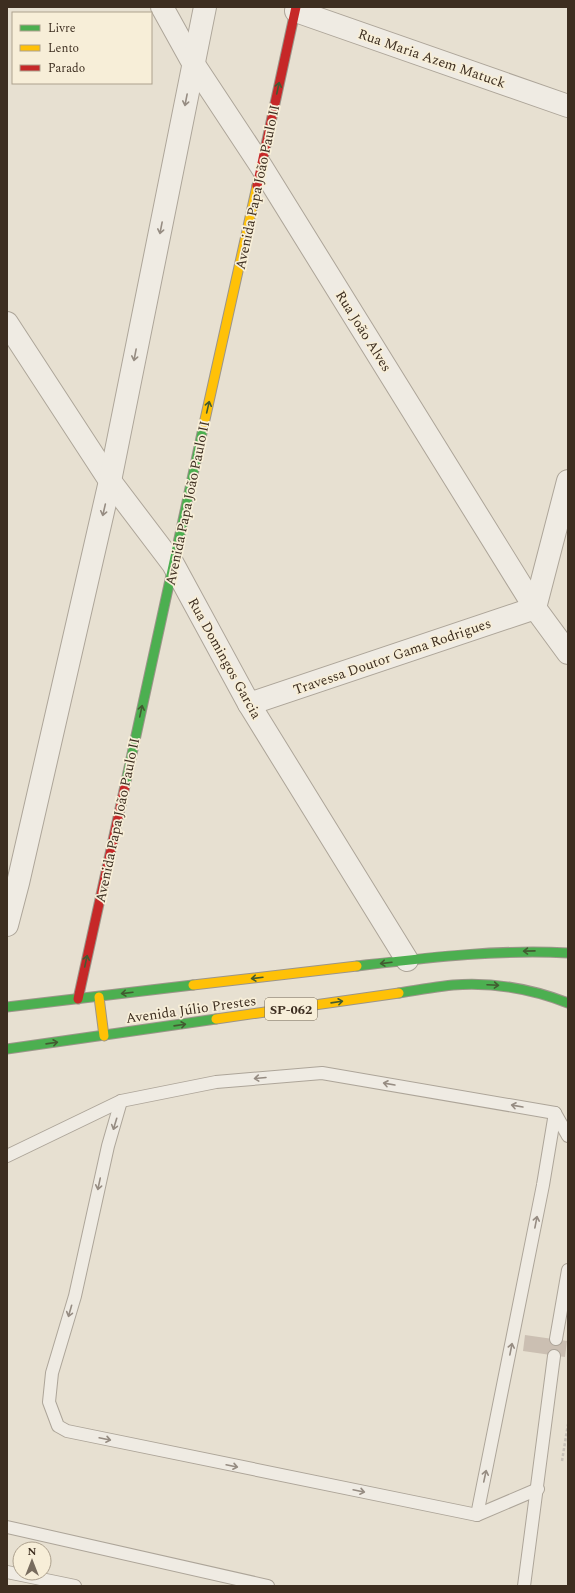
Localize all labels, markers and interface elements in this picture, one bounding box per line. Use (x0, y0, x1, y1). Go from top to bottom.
legend (12, 12, 152, 84)
text: Livre (48, 19, 76, 38)
street label: Rua Maria Azem Matuck (355, 23, 509, 94)
text: Lento (48, 39, 79, 58)
text: Parado (48, 59, 85, 78)
one-way arrow (275, 82, 283, 95)
one-way arrow (182, 93, 190, 106)
street label: Avenida Papa João Paulo II (230, 103, 285, 271)
one-way arrow (156, 221, 164, 234)
street label: Rua João Alves (330, 287, 397, 376)
one-way arrow (131, 348, 139, 361)
one-way arrow (205, 400, 212, 413)
street label: Avenida Papa João Paulo II (160, 419, 215, 587)
one-way arrow (99, 503, 107, 516)
street label: Rua Domingos Garcia (182, 594, 267, 723)
street label: Travessa Doutor Gama Rodrigues (290, 613, 494, 700)
one-way arrow (137, 705, 145, 718)
street label: Avenida Papa João Paulo II (90, 736, 145, 904)
one-way arrow (523, 948, 536, 955)
one-way arrow (83, 955, 91, 968)
one-way arrow (380, 959, 393, 967)
one-way arrow (250, 974, 263, 982)
one-way arrow (487, 981, 500, 988)
one-way arrow (121, 990, 134, 997)
street label: Avenida Júlio Prestes (124, 990, 258, 1029)
road number: SP-062 (265, 998, 317, 1020)
one-way arrow (330, 998, 343, 1006)
one-way arrow (173, 1021, 186, 1029)
one-way arrow (45, 1039, 58, 1047)
one-way arrow (254, 1074, 267, 1081)
one-way arrow (383, 1080, 396, 1088)
one-way arrow (511, 1102, 524, 1110)
one-way arrow (111, 1117, 118, 1130)
one-way arrow (95, 1177, 103, 1190)
one-way arrow (532, 1215, 540, 1228)
one-way arrow (66, 1304, 73, 1317)
one-way arrow (507, 1343, 515, 1356)
one-way arrow (98, 1435, 111, 1443)
one-way arrow (225, 1462, 238, 1470)
one-way arrow (481, 1470, 489, 1483)
one-way arrow (353, 1488, 366, 1496)
north arrow (12, 1541, 52, 1581)
text: N (28, 1543, 37, 1560)

